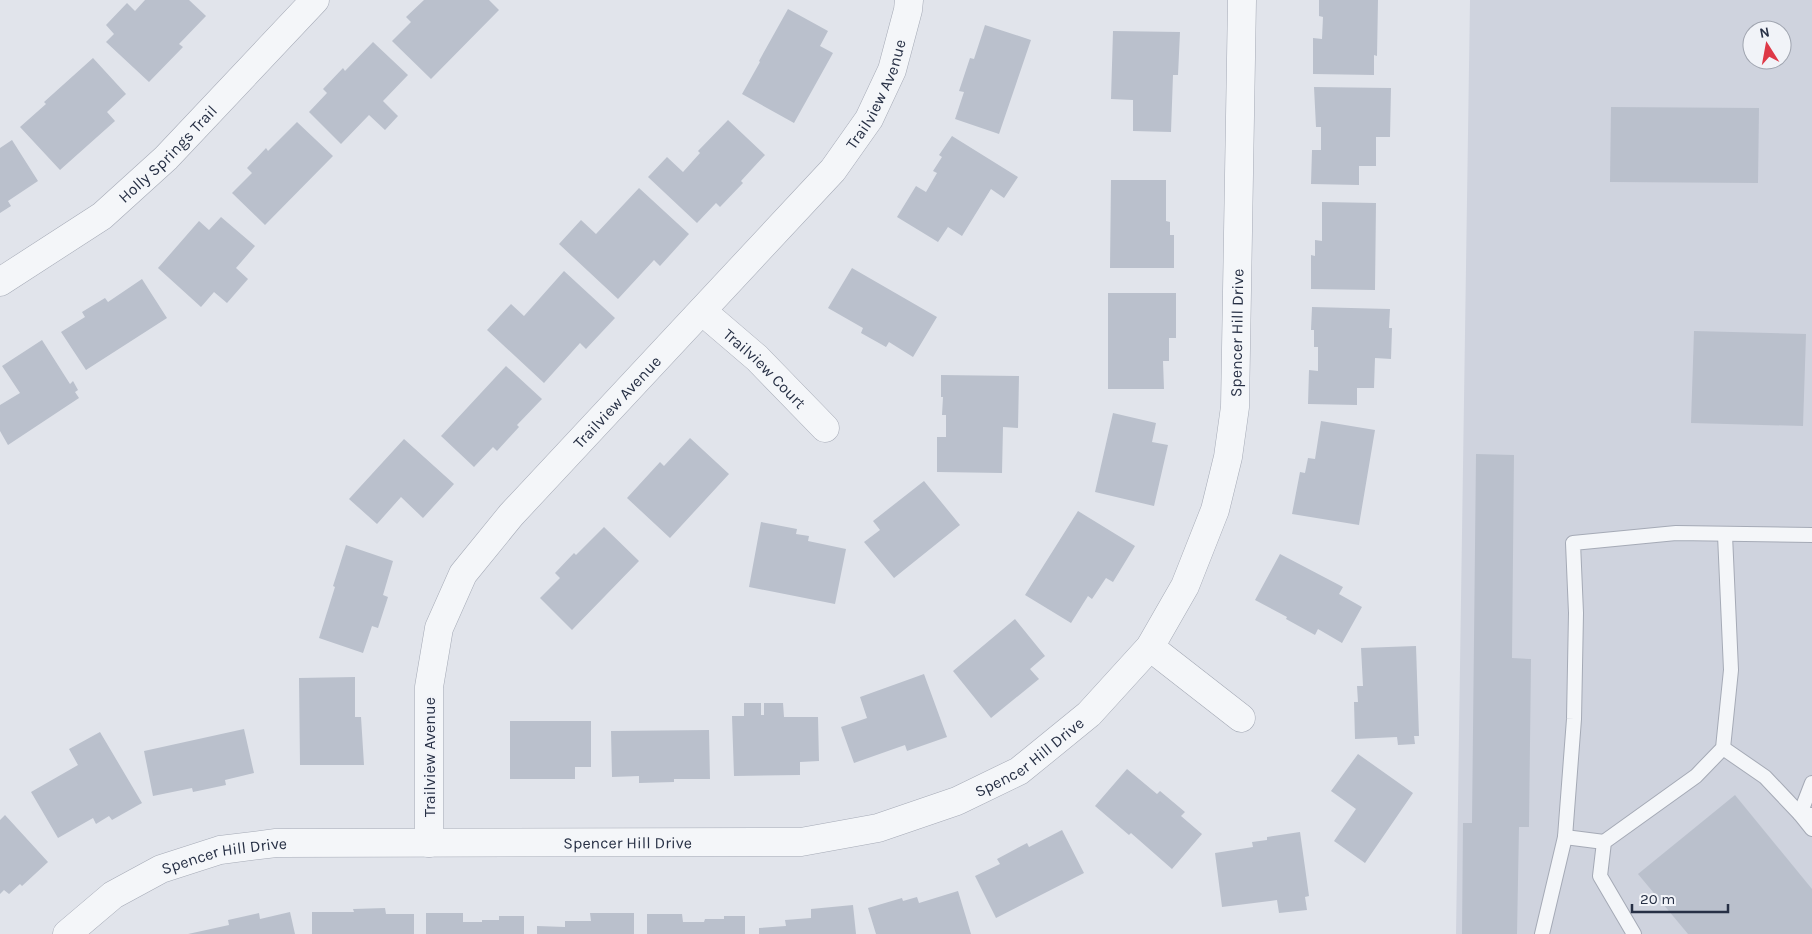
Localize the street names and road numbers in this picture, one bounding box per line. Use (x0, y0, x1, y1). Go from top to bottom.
street label: Trailview Avenue (841, 37, 909, 152)
street label: Holly Springs Trail (114, 101, 221, 206)
street label: Spencer Hill Drive (1226, 268, 1247, 397)
street label: Trailview Court (720, 324, 810, 412)
street label: Trailview Avenue (569, 351, 665, 452)
street label: Trailview Avenue (420, 697, 439, 817)
street label: Spencer Hill Drive (971, 713, 1087, 801)
street label: Spencer Hill Drive (159, 833, 287, 878)
street label: Spencer Hill Drive (563, 833, 692, 852)

